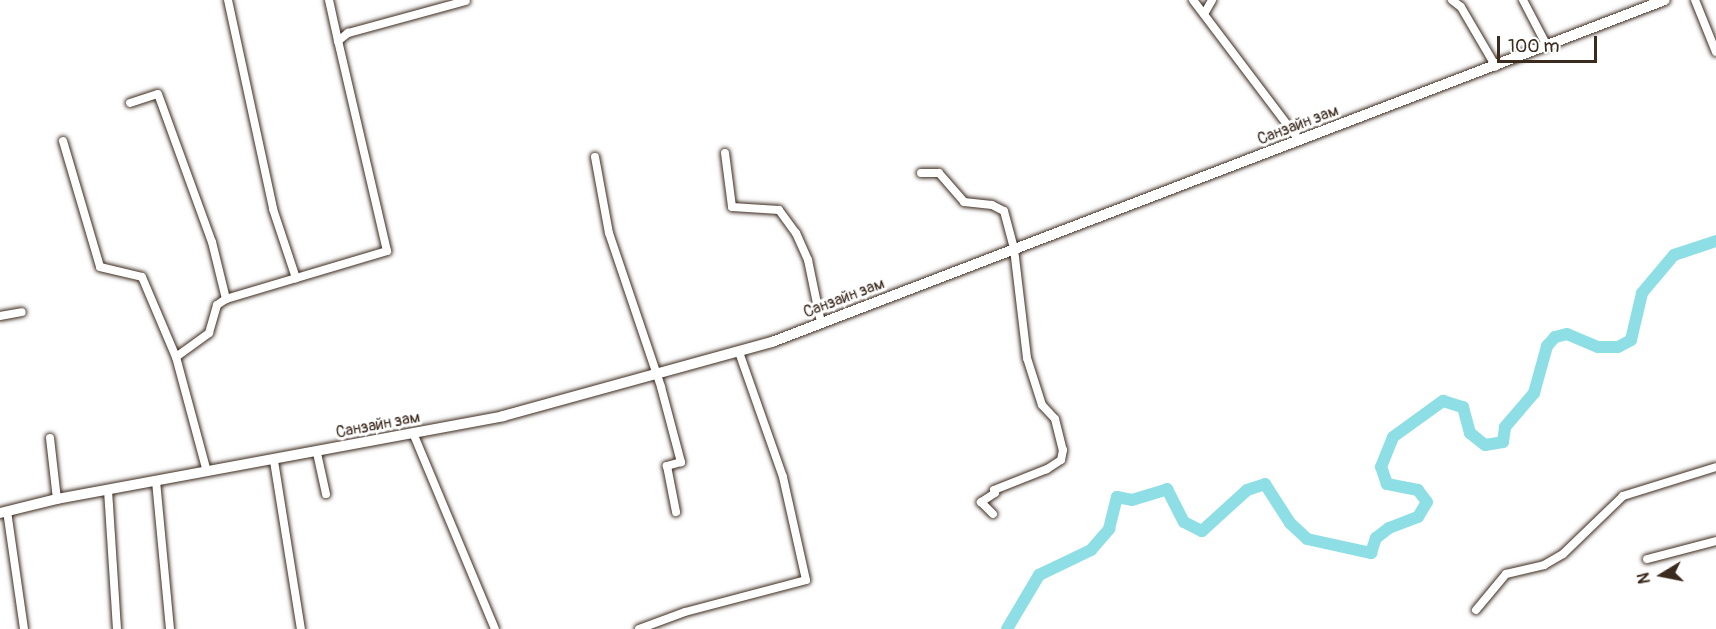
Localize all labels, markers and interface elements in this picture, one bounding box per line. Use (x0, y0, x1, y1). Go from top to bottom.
scale bar (1500, 24, 1600, 62)
text: 100 m (1508, 35, 1560, 58)
street label: Санзайн зам (1255, 101, 1341, 149)
street label: Санзайн зам (801, 274, 887, 322)
street label: Санзайн зам (334, 407, 422, 443)
north arrow (1632, 545, 1692, 605)
text: N (1633, 571, 1655, 585)

